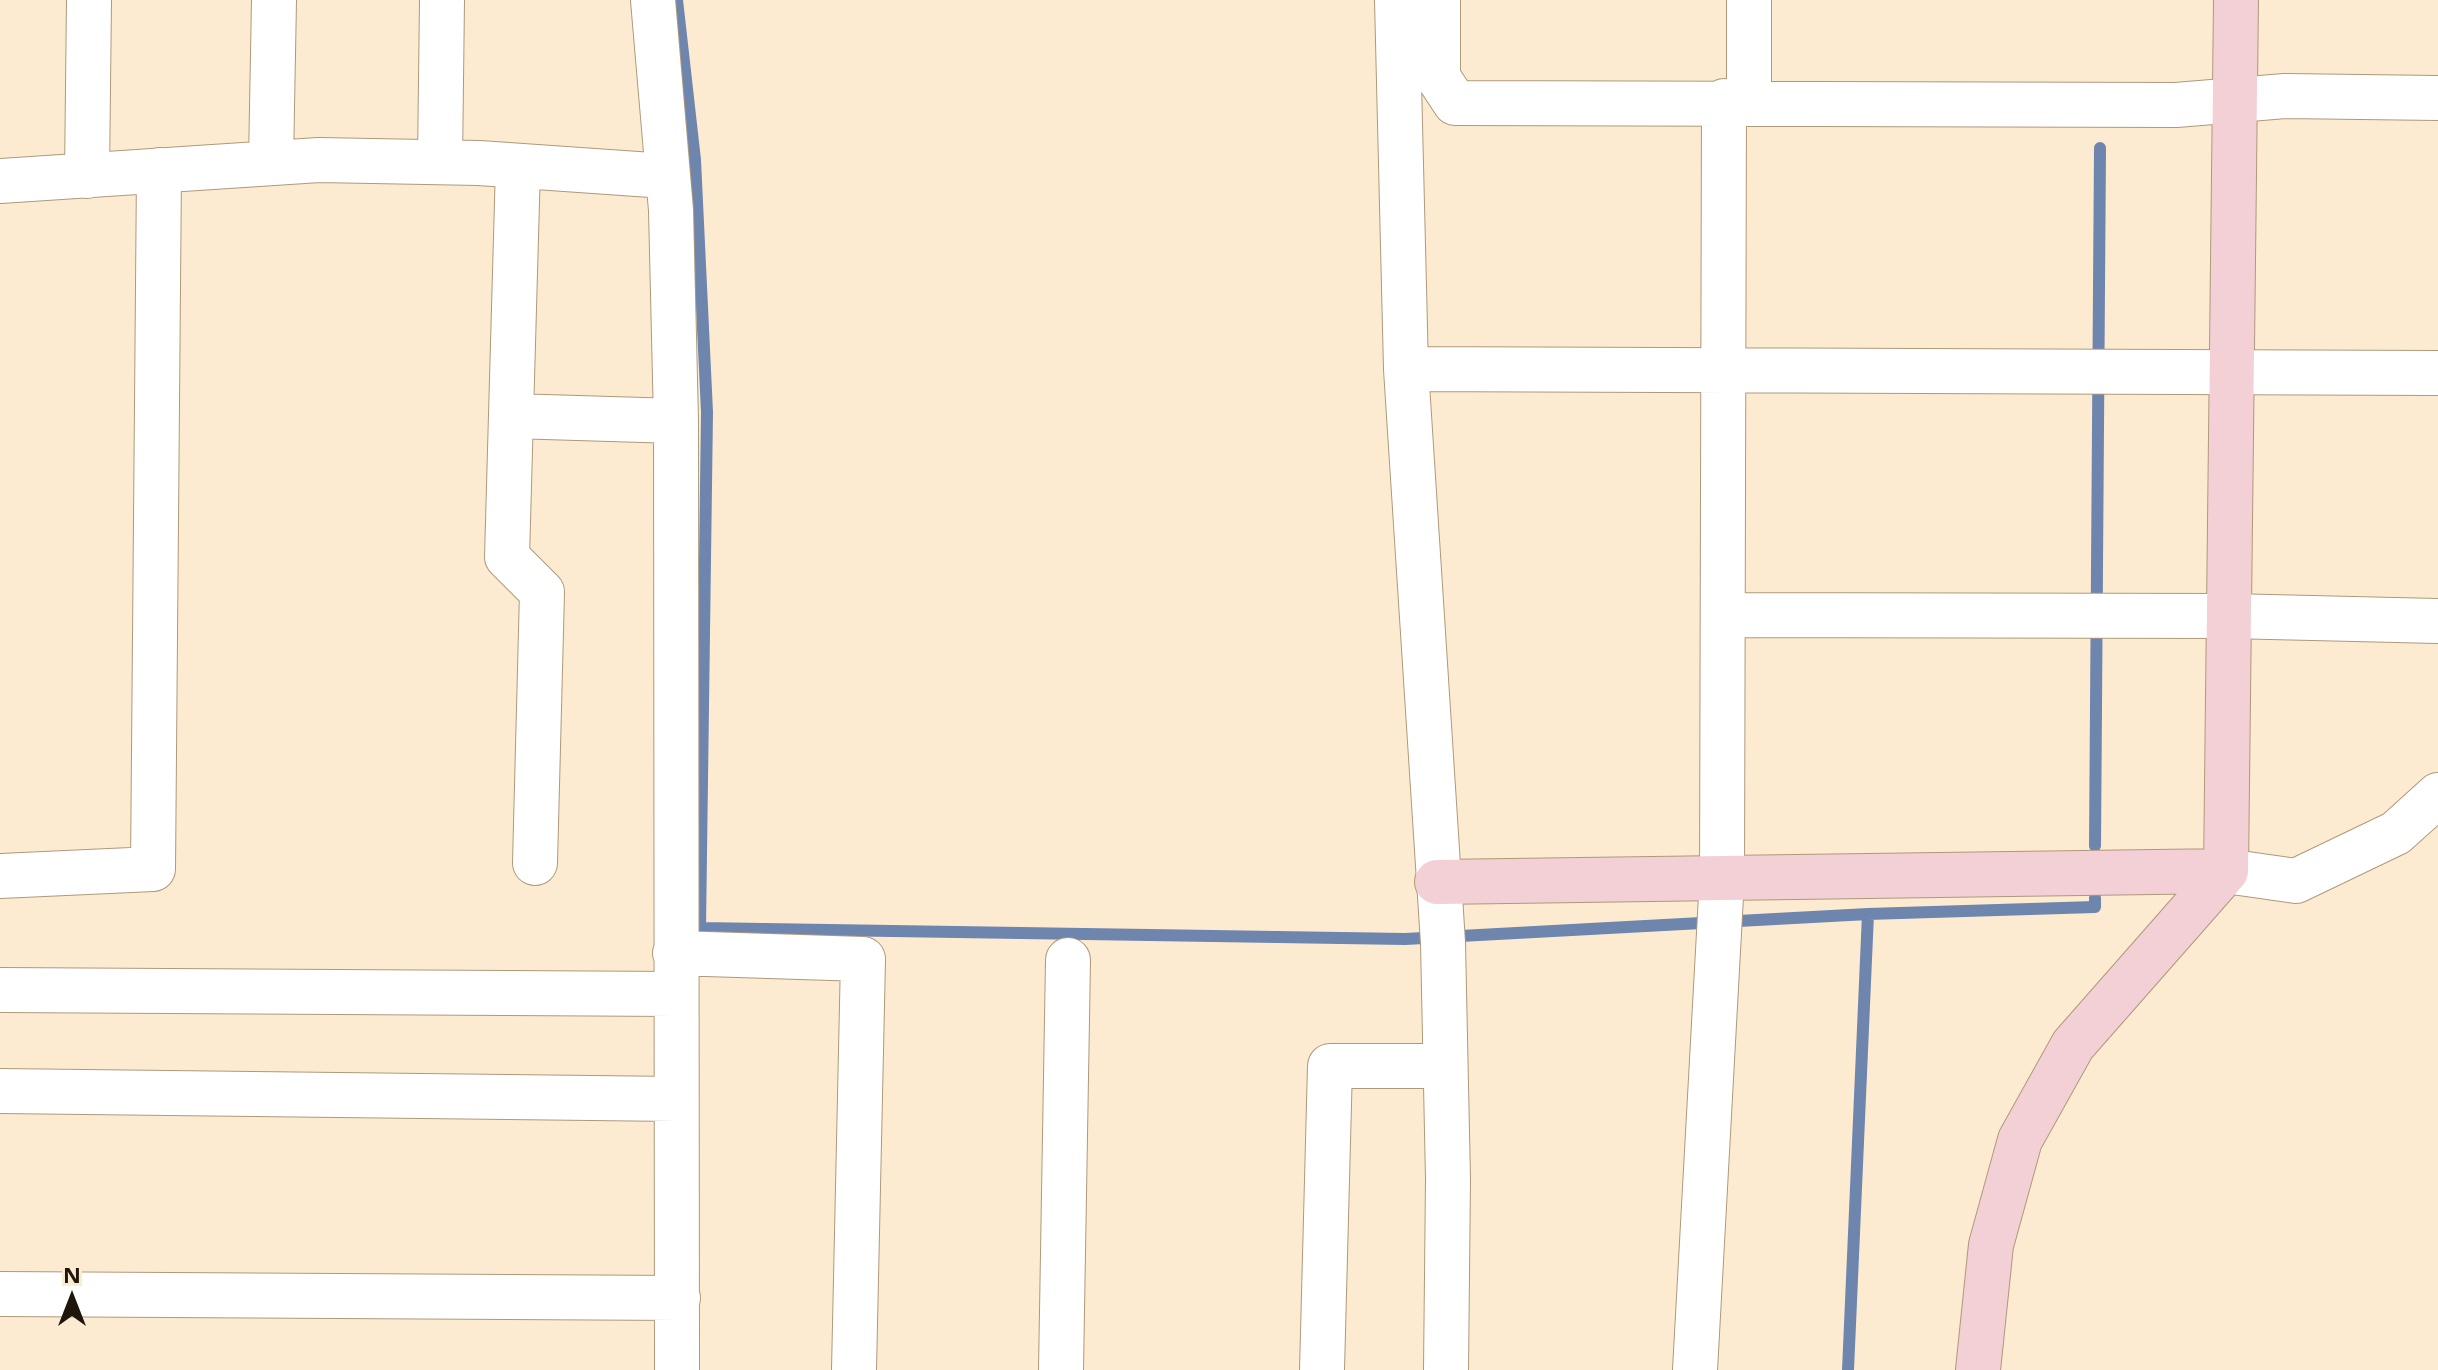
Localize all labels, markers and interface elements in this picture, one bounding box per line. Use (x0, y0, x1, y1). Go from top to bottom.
north arrow (32, 1258, 112, 1338)
text: N (63, 1259, 81, 1289)

